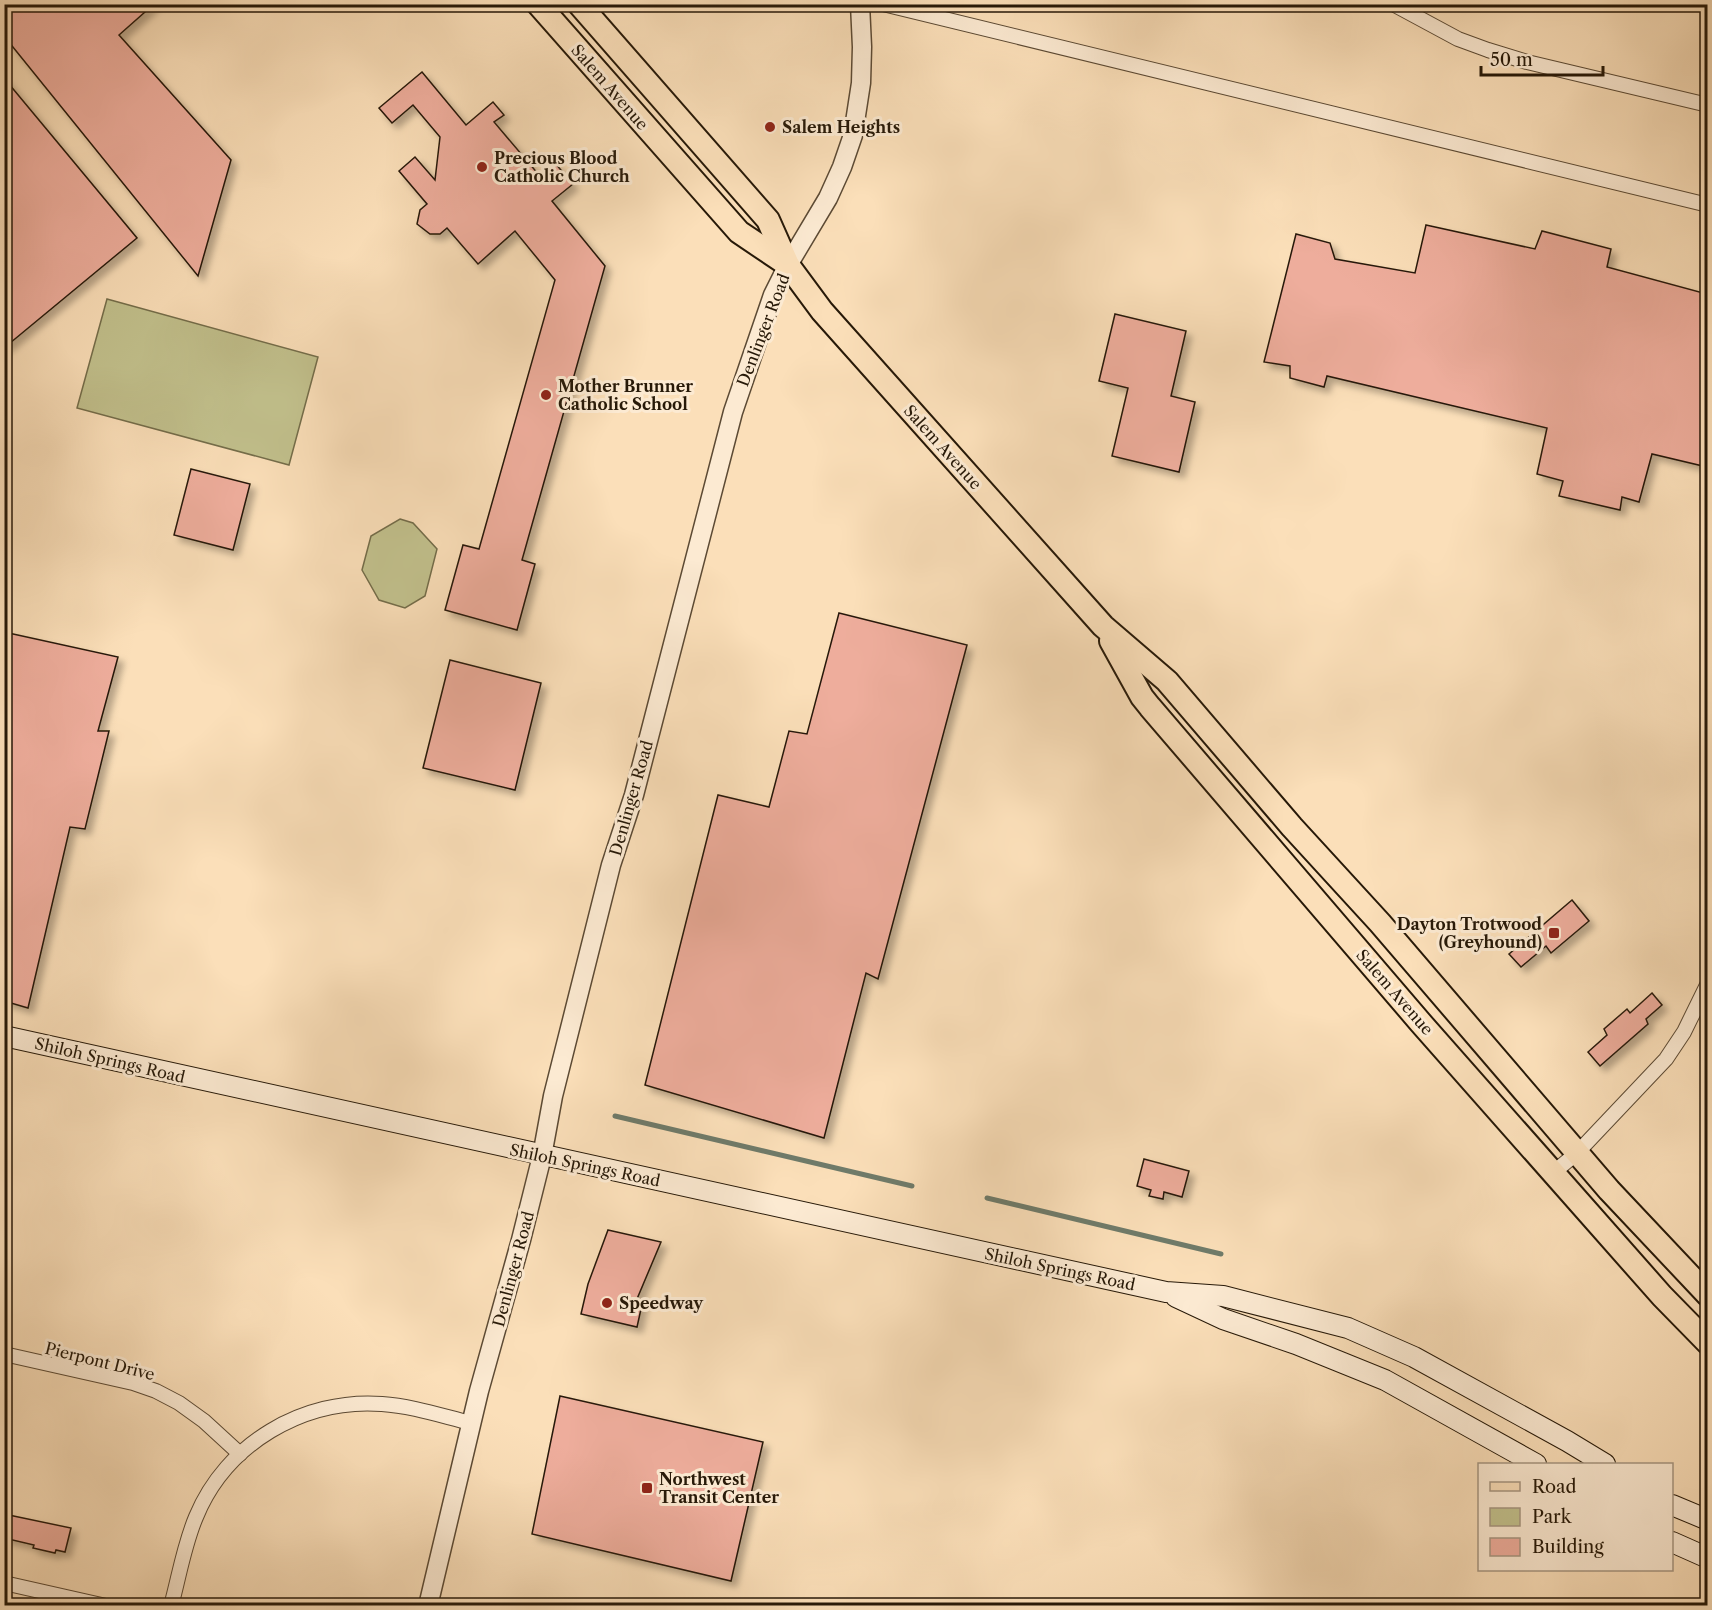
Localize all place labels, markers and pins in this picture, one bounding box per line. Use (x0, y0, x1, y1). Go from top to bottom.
place label: Salem Heights (782, 117, 900, 137)
marker: Salem Heights (763, 120, 777, 134)
place label: Precious Blood Catholic Church (494, 148, 630, 186)
marker: Precious Blood Catholic Church (475, 160, 489, 174)
place label: Mother Brunner Catholic School (558, 376, 693, 414)
marker: Mother Brunner Catholic School (539, 388, 553, 402)
place label: Dayton Trotwood (Greyhound) (1397, 914, 1542, 952)
marker: Dayton Trotwood (Greyhound) (1547, 926, 1561, 940)
place label: Speedway (619, 1293, 704, 1313)
marker: Speedway (600, 1296, 614, 1310)
place label: Northwest Transit Center (659, 1469, 779, 1507)
marker: Northwest Transit Center (640, 1481, 654, 1495)

